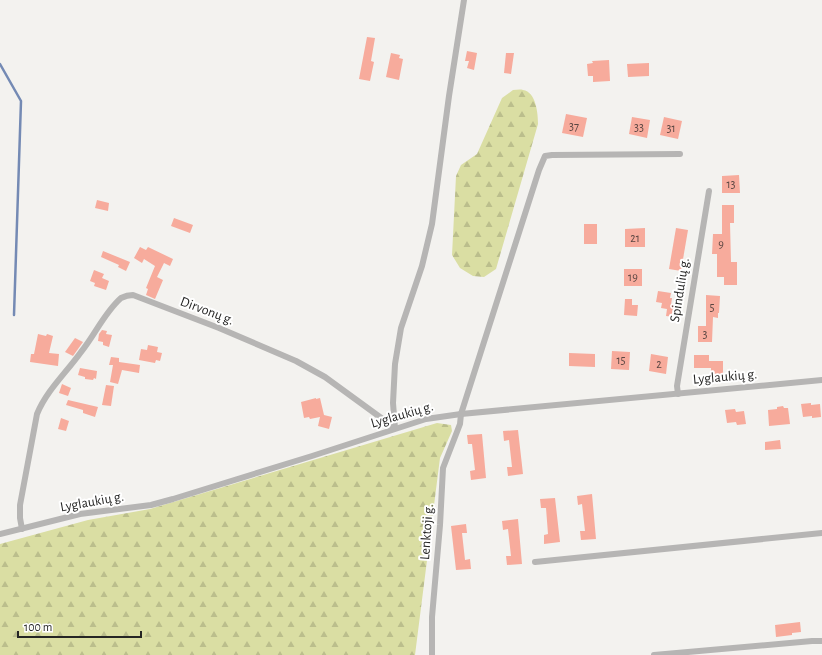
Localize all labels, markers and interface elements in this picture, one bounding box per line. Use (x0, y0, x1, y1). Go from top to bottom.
house number: 37 (569, 120, 579, 132)
house number: 33 (634, 121, 644, 133)
house number: 31 (666, 122, 676, 134)
house number: 13 (726, 178, 736, 190)
house number: 21 (630, 232, 640, 244)
house number: 9 (718, 238, 724, 250)
street label: Spindulių g. (668, 257, 692, 323)
house number: 19 (628, 271, 638, 283)
street label: Dirvonų g. (178, 294, 236, 328)
house number: 5 (709, 301, 715, 313)
house number: 3 (703, 328, 708, 340)
house number: 15 (616, 354, 626, 366)
house number: 2 (656, 358, 662, 370)
street label: Lyglaukių g. (692, 367, 758, 387)
street label: Lyglaukių g. (369, 399, 435, 431)
street label: Lyglaukių g. (59, 490, 125, 514)
street label: Lenktoji g. (418, 503, 436, 561)
scale bar (18, 613, 141, 639)
text: 100 m (24, 621, 52, 633)

